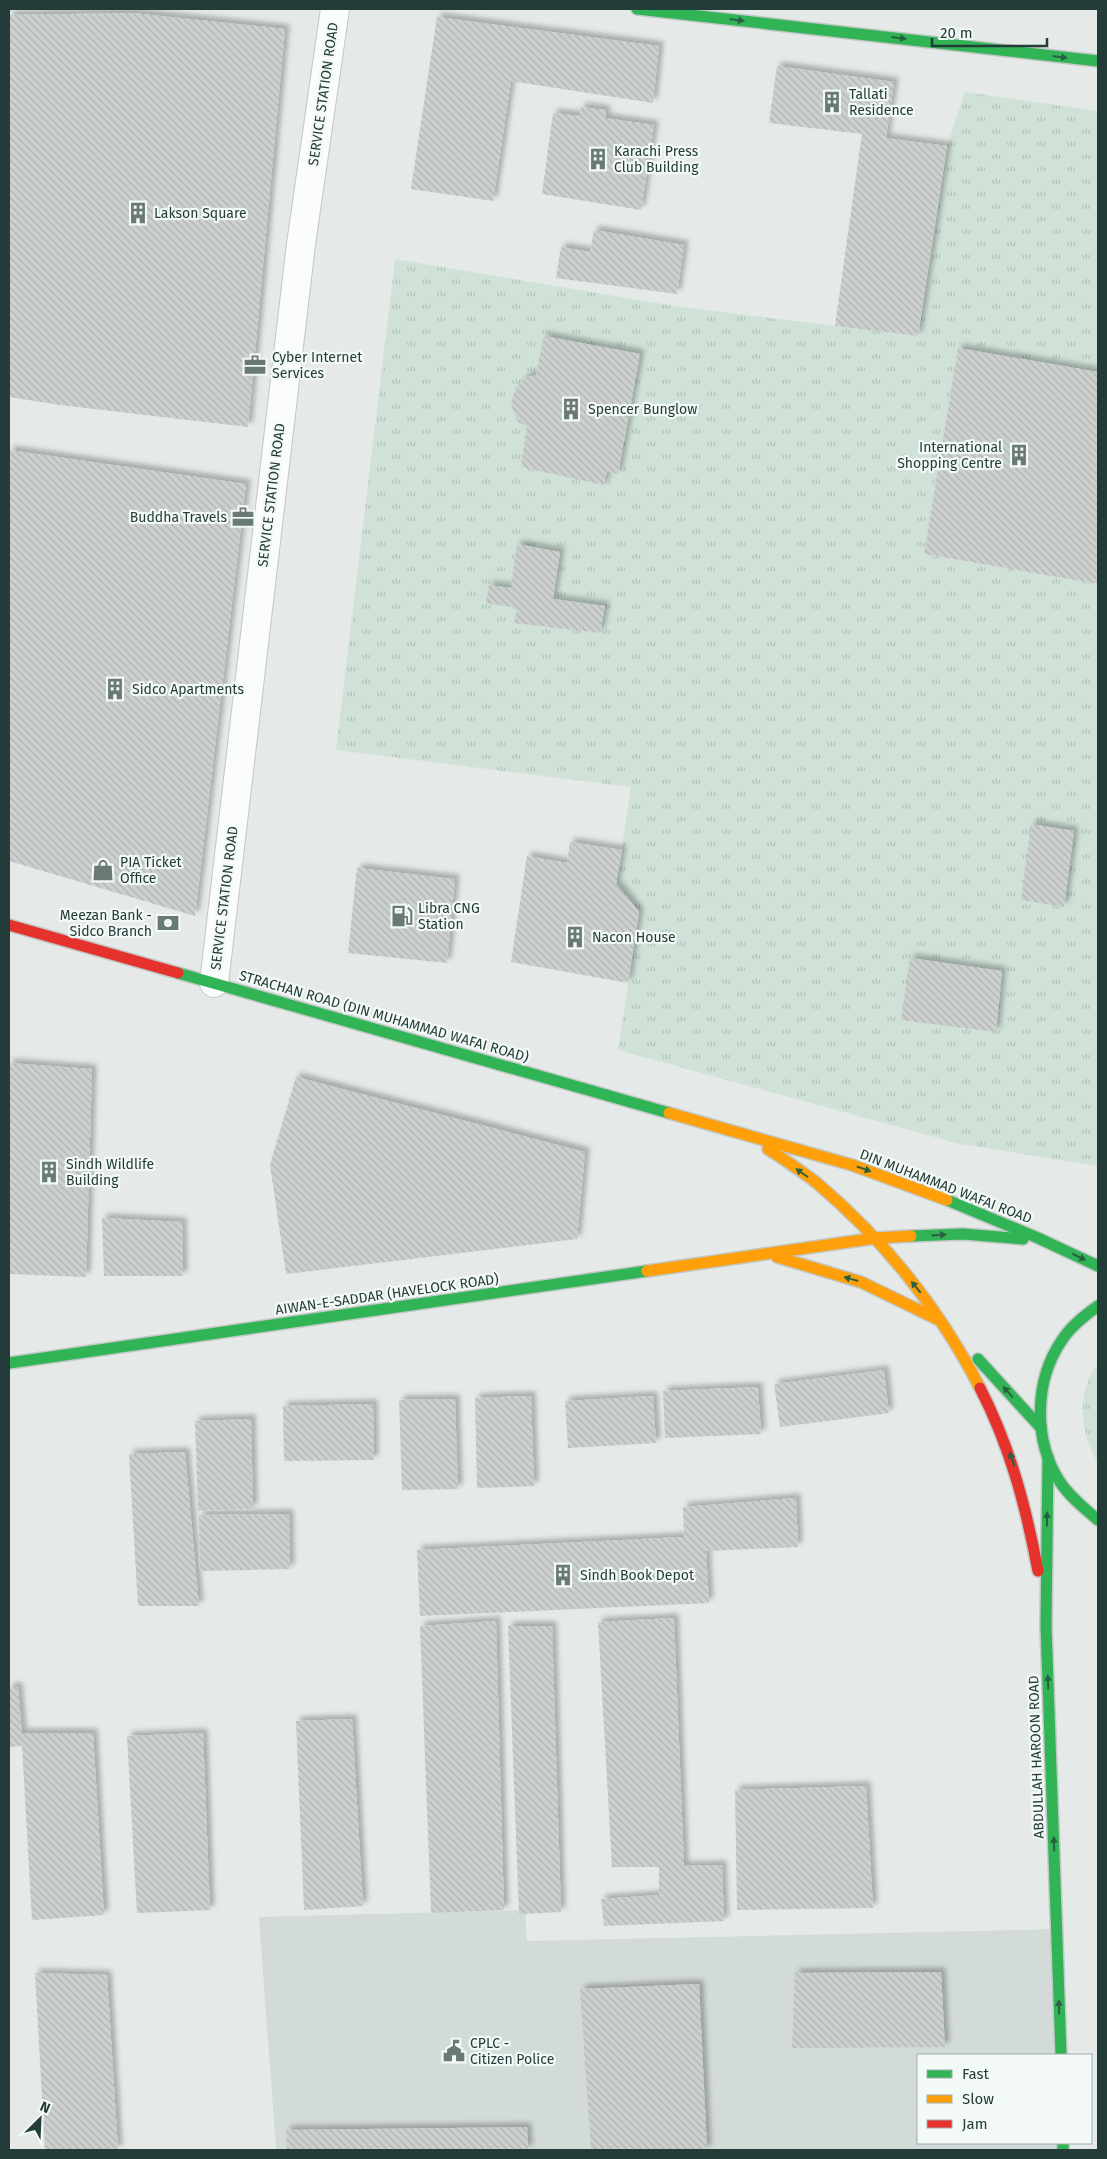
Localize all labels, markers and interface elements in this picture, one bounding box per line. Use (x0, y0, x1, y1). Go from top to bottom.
scale bar (932, 15, 1047, 47)
one-way arrow (730, 16, 746, 24)
street label: SERVICE STATION ROAD (305, 21, 342, 167)
text: 20 m (940, 24, 973, 42)
one-way arrow (891, 34, 907, 42)
one-way arrow (1052, 53, 1068, 61)
place label: Tallati Residence (849, 86, 914, 119)
building icon: Tallati Residence (819, 89, 845, 115)
place label: Karachi Press Club Building (614, 143, 699, 176)
building icon: Karachi Press Club Building (585, 146, 611, 172)
building icon: Lakson Square (125, 200, 151, 226)
place label: Lakson Square (154, 205, 247, 222)
place label: Cyber Internet Services (272, 349, 363, 382)
office icon: Cyber Internet Services (242, 352, 268, 378)
building icon: Spencer Bunglow (558, 396, 584, 422)
place label: Spencer Bunglow (588, 401, 697, 418)
street label: SERVICE STATION ROAD (254, 422, 289, 568)
place label: International Shopping Centre (897, 439, 1002, 472)
building icon: International Shopping Centre (1006, 442, 1032, 468)
office icon: Buddha Travels (230, 504, 256, 530)
place label: Buddha Travels (130, 509, 227, 526)
building icon: Sidco Apartments (102, 676, 128, 702)
place label: Sidco Apartments (132, 681, 244, 698)
street label: SERVICE STATION ROAD (207, 825, 242, 971)
place label: PIA Ticket Office (120, 854, 183, 887)
shop icon: PIA Ticket Office (90, 857, 116, 883)
place label: Libra CNG Station (418, 900, 480, 933)
fuel station icon: Libra CNG Station (389, 903, 415, 929)
place label: Meezan Bank - Sidco Branch (60, 907, 152, 940)
bank icon: Meezan Bank - Sidco Branch (155, 910, 181, 936)
building icon: Nacon House (562, 924, 588, 950)
place label: Nacon House (592, 929, 676, 946)
street label: STRACHAN ROAD (DIN MUHAMMAD WAFAI ROAD) (237, 967, 531, 1066)
street label: DIN MUHAMMAD WAFAI ROAD (857, 1146, 1034, 1227)
place label: Sindh Wildlife Building (66, 1156, 154, 1189)
building icon: Sindh Wildlife Building (36, 1159, 62, 1185)
one-way arrow (857, 1166, 872, 1174)
one-way arrow (795, 1168, 809, 1178)
one-way arrow (931, 1231, 947, 1239)
one-way arrow (1072, 1253, 1087, 1261)
street label: AIWAN-E-SADDAR (HAVELOCK ROAD) (274, 1270, 500, 1319)
one-way arrow (843, 1274, 858, 1282)
one-way arrow (911, 1281, 921, 1294)
one-way arrow (1002, 1387, 1014, 1399)
one-way arrow (1007, 1451, 1015, 1466)
one-way arrow (1043, 1511, 1051, 1527)
building icon: Sindh Book Depot (550, 1562, 576, 1588)
place label: Sindh Book Depot (580, 1567, 695, 1584)
one-way arrow (1043, 1673, 1051, 1689)
street label: ABDULLAH HAROON ROAD (1025, 1675, 1048, 1839)
one-way arrow (1050, 1836, 1058, 1852)
one-way arrow (1055, 1998, 1063, 2014)
place label: CPLC - Citizen Police (470, 2035, 554, 2068)
public building icon: CPLC - Citizen Police (441, 2038, 467, 2064)
legend (917, 2054, 1092, 2144)
text: Fast (962, 2065, 989, 2083)
text: Slow (962, 2090, 994, 2108)
north arrow (15, 2094, 65, 2144)
text: N (37, 2098, 53, 2117)
text: Jam (962, 2115, 988, 2133)

